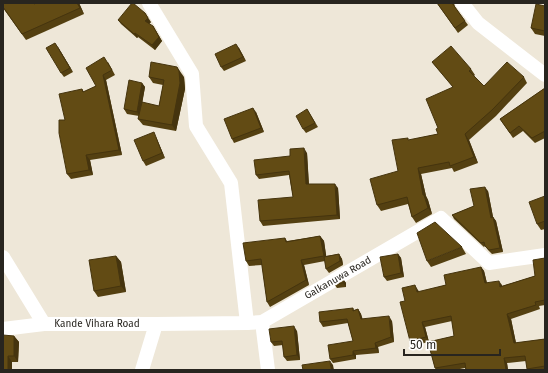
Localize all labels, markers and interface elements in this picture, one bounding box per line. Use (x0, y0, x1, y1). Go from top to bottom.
street label: Galkanuwa Road (303, 254, 373, 302)
street label: Kande Vihara Road (54, 318, 140, 330)
scale bar (404, 331, 500, 357)
text: 50 m (410, 338, 436, 352)

